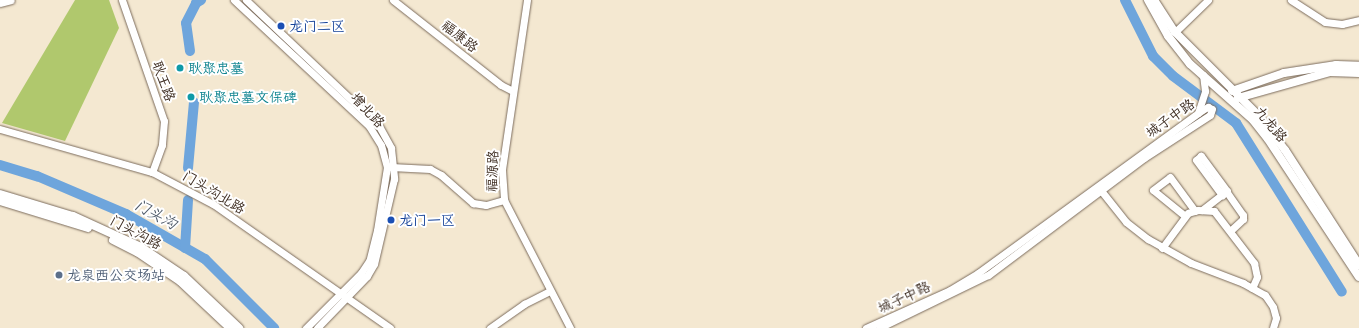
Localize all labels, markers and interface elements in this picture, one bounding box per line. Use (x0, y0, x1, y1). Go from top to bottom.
street label: 福康路 (438, 16, 482, 56)
place label: 龙门二区 (289, 18, 345, 34)
marker: 龙门二区 (276, 21, 286, 31)
street label: 耿王路 (149, 58, 179, 104)
place label: 耿聚忠墓 (188, 60, 244, 76)
marker: 耿聚忠墓 (175, 63, 185, 73)
place label: 耿聚忠墓文保碑 (199, 89, 297, 105)
street label: 增北路 (348, 89, 388, 131)
marker: 耿聚忠墓文保碑 (186, 92, 196, 102)
street label: 城子中路 (1142, 95, 1198, 141)
street label: 九龙路 (1251, 103, 1291, 145)
street label: 福源路 (483, 150, 501, 192)
street label: 门头沟北路 (180, 167, 248, 217)
water label: 门头沟 (132, 195, 180, 233)
street label: 门头沟路 (107, 211, 165, 253)
place label: 龙门一区 (399, 212, 455, 228)
marker: 龙门一区 (386, 215, 396, 225)
place label: 龙泉西公交场站 (67, 267, 165, 283)
marker: 龙泉西公交场站 (54, 270, 64, 280)
street label: 城子中路 (875, 278, 933, 316)

